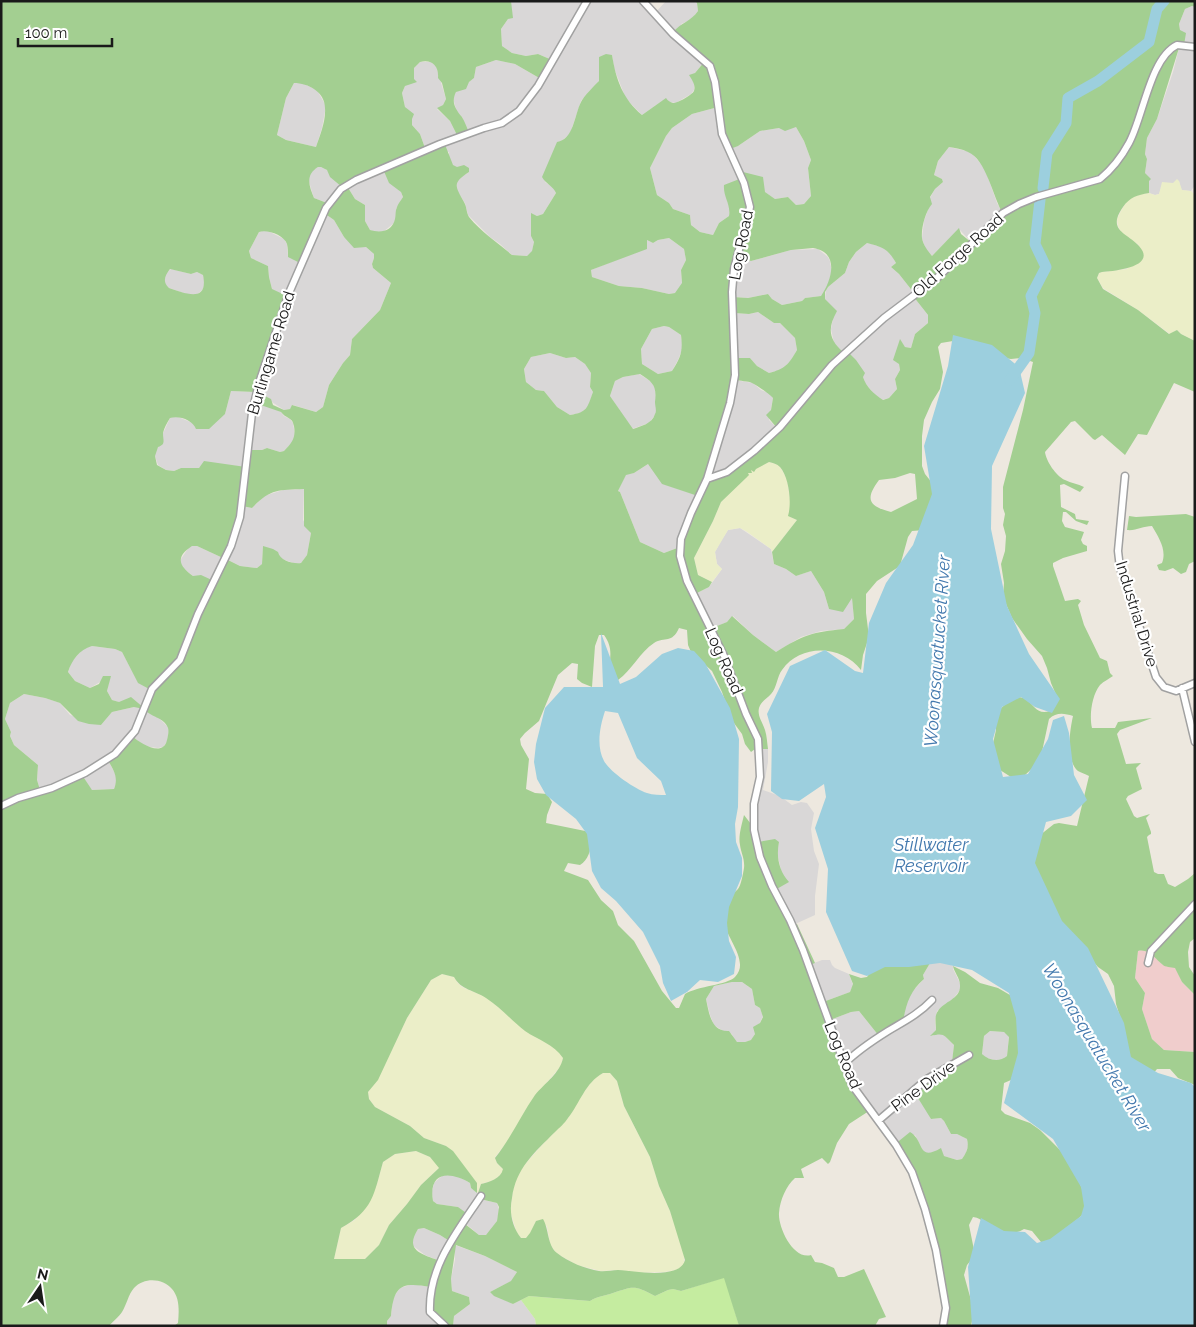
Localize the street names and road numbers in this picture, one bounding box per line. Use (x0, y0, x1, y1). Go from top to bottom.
street label: Log Road (725, 208, 757, 282)
street label: Old Forge Road (909, 209, 1007, 301)
street label: Burlingame Road (243, 289, 299, 417)
street label: Industrial Drive (1112, 559, 1162, 669)
street label: Log Road (701, 625, 747, 697)
street label: Log Road (820, 1019, 866, 1091)
street label: Pine Drive (887, 1056, 959, 1116)

